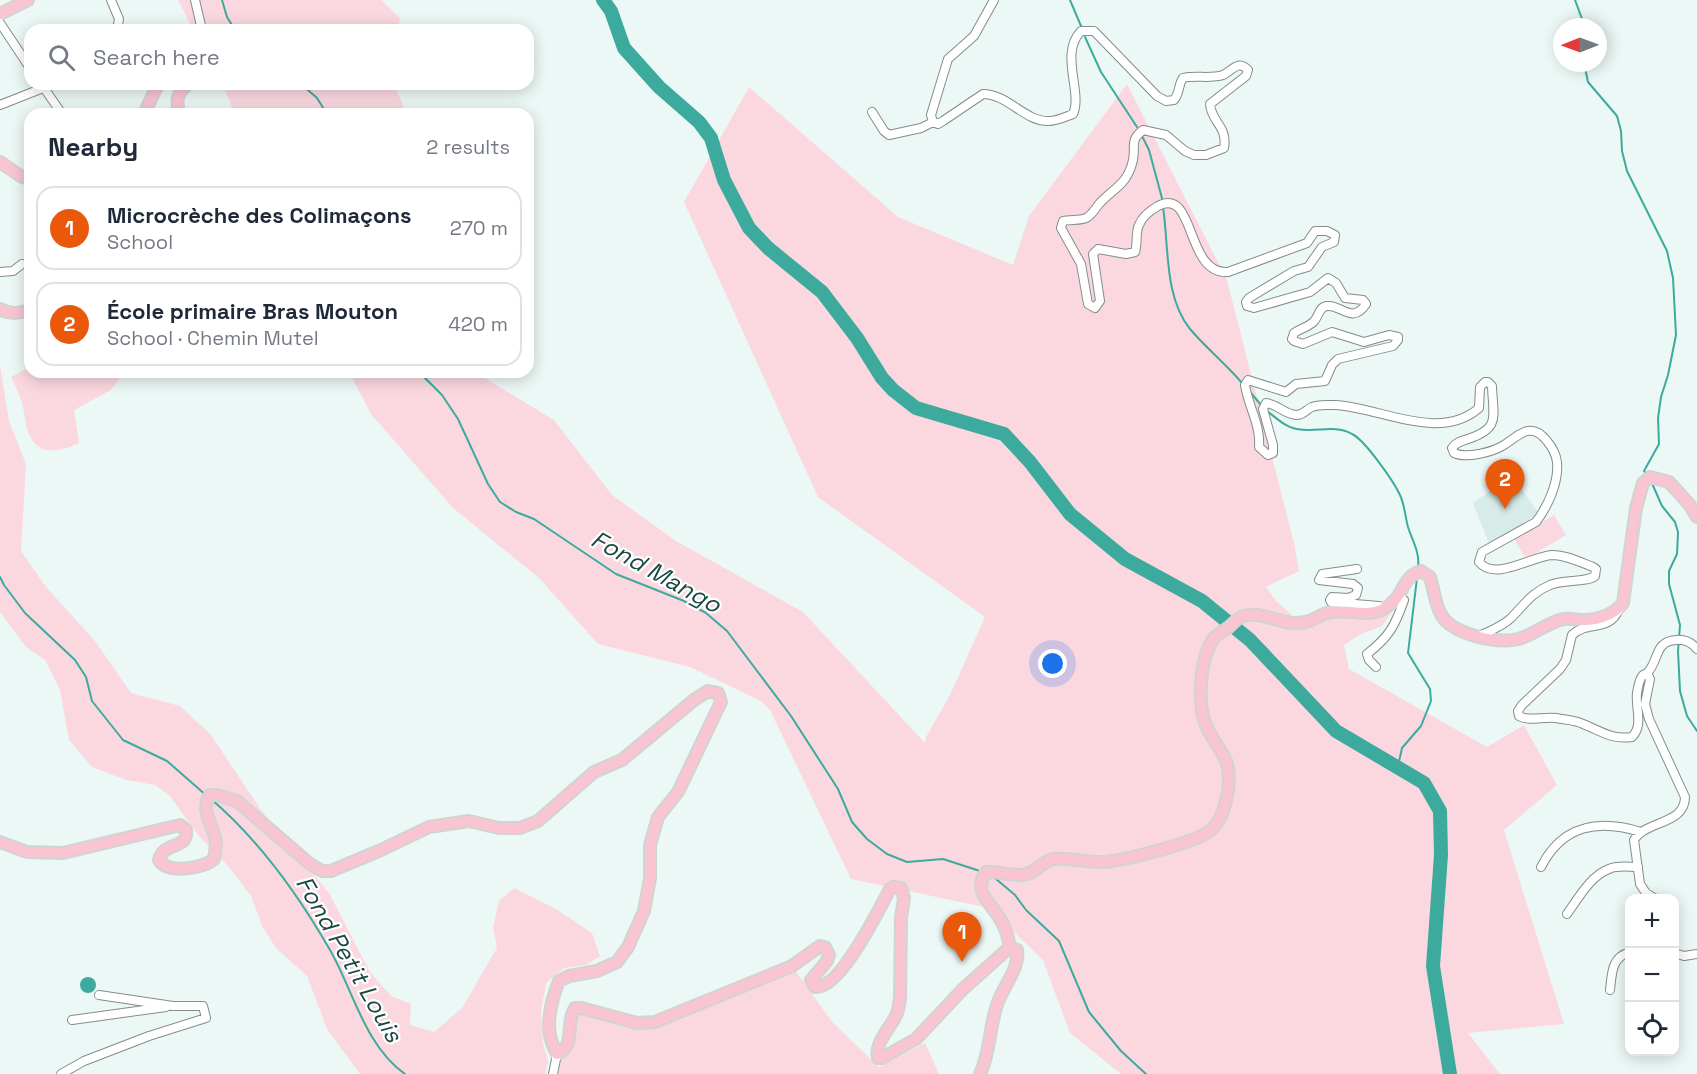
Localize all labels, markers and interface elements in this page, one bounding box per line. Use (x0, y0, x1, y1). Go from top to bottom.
north arrow (1553, 18, 1607, 72)
search box (24, 24, 534, 90)
icon: search (45, 41, 78, 74)
text: Search here (93, 43, 220, 71)
text: Nearby (48, 130, 138, 164)
text: 2 results (426, 134, 510, 160)
text: Microcrèche des Colimaçons (107, 201, 411, 229)
text: 1 (65, 215, 74, 241)
text: 270 m (450, 215, 508, 241)
text: School (107, 229, 173, 255)
text: École primaire Bras Mouton (107, 297, 398, 325)
text: 2 (64, 311, 75, 337)
text: 420 m (448, 311, 508, 337)
text: School · Chemin Mutel (107, 325, 319, 351)
pin: 2 (1486, 460, 1524, 509)
water label: Fond Mango (586, 523, 728, 620)
your location (1038, 649, 1067, 678)
water label: Fond Petit Louis (289, 870, 410, 1049)
map controls (1625, 894, 1679, 1056)
button: + (1625, 894, 1679, 948)
pin: 1 (942, 912, 982, 962)
button: − (1625, 948, 1679, 1002)
button: locate (1625, 1002, 1679, 1056)

